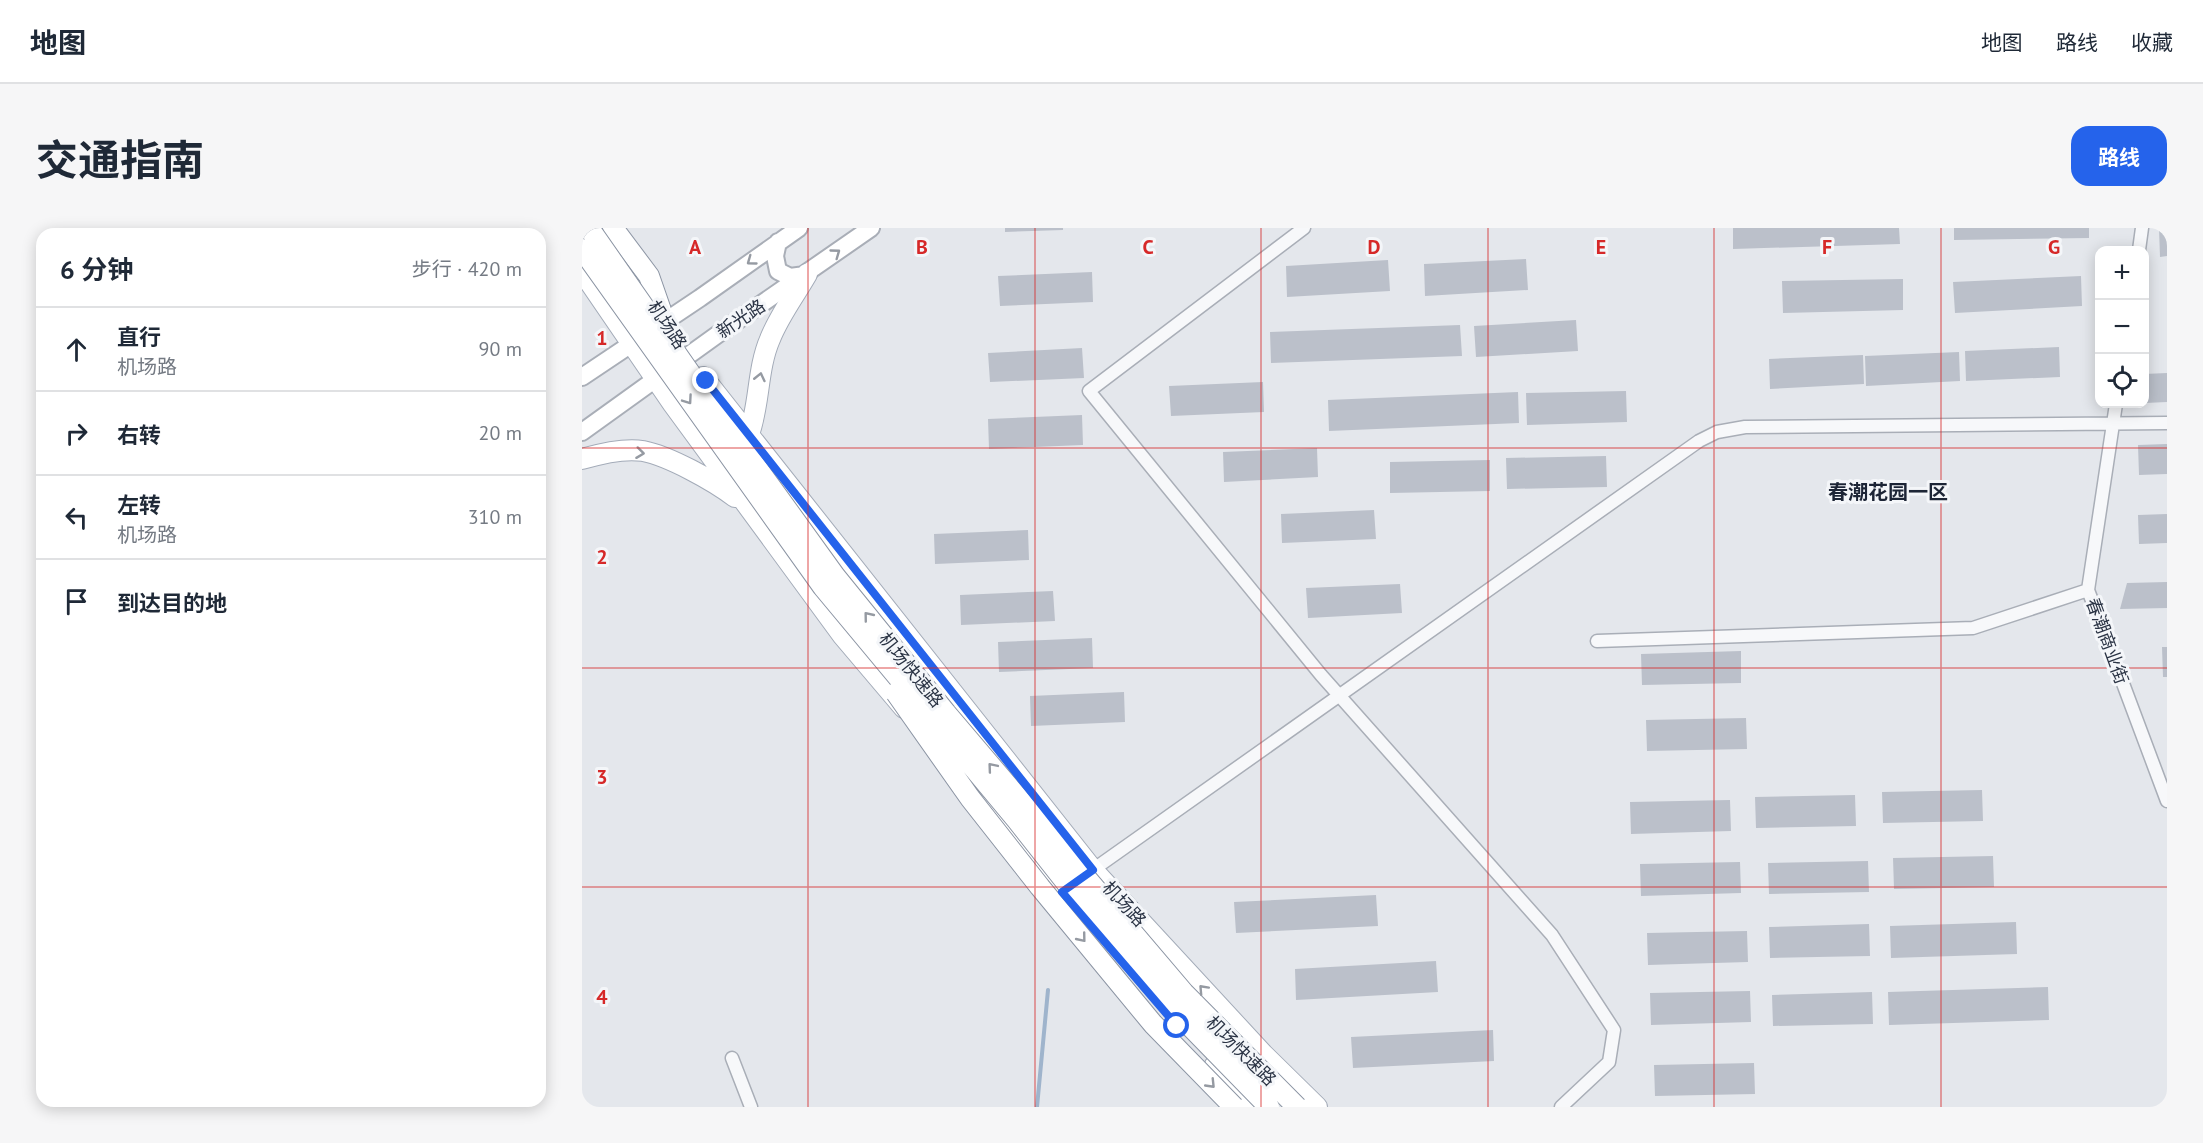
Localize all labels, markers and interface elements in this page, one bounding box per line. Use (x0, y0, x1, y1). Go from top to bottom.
text: 地图 (30, 24, 86, 61)
text: 地图 (1981, 29, 2023, 56)
text: 路线 (2056, 29, 2098, 56)
text: 收藏 (2131, 29, 2173, 56)
button: 路线 (2071, 126, 2167, 186)
text: 交通指南 (36, 132, 204, 187)
text: A (689, 234, 702, 260)
text: B (916, 234, 928, 260)
text: C (1142, 234, 1154, 260)
text: D (1368, 234, 1381, 260)
text: E (1596, 234, 1606, 260)
text: F (1822, 234, 1832, 260)
text: G (2048, 234, 2060, 260)
map controls (2095, 246, 2149, 408)
button: + (2095, 246, 2149, 300)
one-way arrow (829, 250, 840, 261)
text: 6 分钟 (60, 253, 133, 286)
one-way arrow (746, 254, 757, 265)
text: 步行 · 420 m (412, 256, 522, 282)
street label: 新光路 (712, 294, 770, 343)
street label: 机场路 (643, 296, 692, 354)
button: − (2095, 300, 2149, 354)
text: 直行 (117, 323, 161, 351)
text: 1 (596, 325, 608, 351)
icon: ahead (60, 333, 93, 366)
text: 90 m (479, 336, 522, 362)
text: 机场路 (117, 354, 177, 380)
button: locate (2095, 354, 2149, 408)
route end (692, 367, 718, 393)
one-way arrow (753, 372, 766, 382)
one-way arrow (681, 393, 692, 404)
icon: right (60, 417, 93, 450)
text: 20 m (479, 420, 522, 446)
text: 右转 (117, 421, 161, 449)
one-way arrow (635, 446, 644, 458)
district label: 春潮花园一区 (1828, 479, 1948, 505)
text: 左转 (117, 491, 161, 519)
icon: left (60, 501, 93, 534)
text: 310 m (468, 504, 522, 530)
text: 机场路 (117, 522, 177, 548)
text: 2 (596, 544, 608, 570)
icon: arrive (60, 585, 93, 618)
text: 到达目的地 (117, 589, 227, 617)
street label: 春潮商业街 (2081, 595, 2134, 687)
one-way arrow (864, 612, 875, 623)
street label: 机场快速路 (874, 627, 949, 712)
one-way arrow (988, 763, 999, 774)
text: 3 (596, 764, 608, 790)
street label: 机场路 (1098, 876, 1151, 931)
one-way arrow (1075, 931, 1086, 942)
text: 4 (596, 984, 608, 1010)
one-way arrow (1199, 986, 1210, 996)
street label: 机场快速路 (1201, 1011, 1281, 1091)
route start (1163, 1012, 1189, 1038)
one-way arrow (1204, 1077, 1215, 1087)

